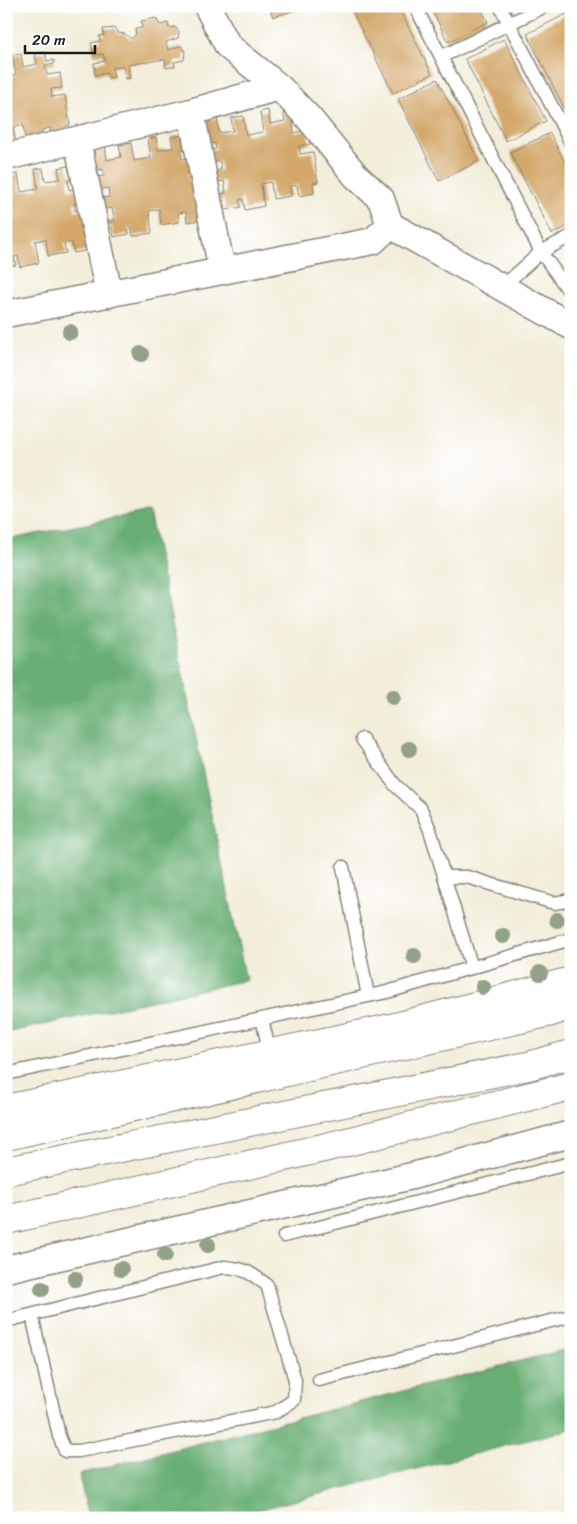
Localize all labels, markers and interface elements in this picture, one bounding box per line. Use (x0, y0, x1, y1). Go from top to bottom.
scale bar (25, 22, 95, 54)
text: 20 m (32, 27, 66, 53)

